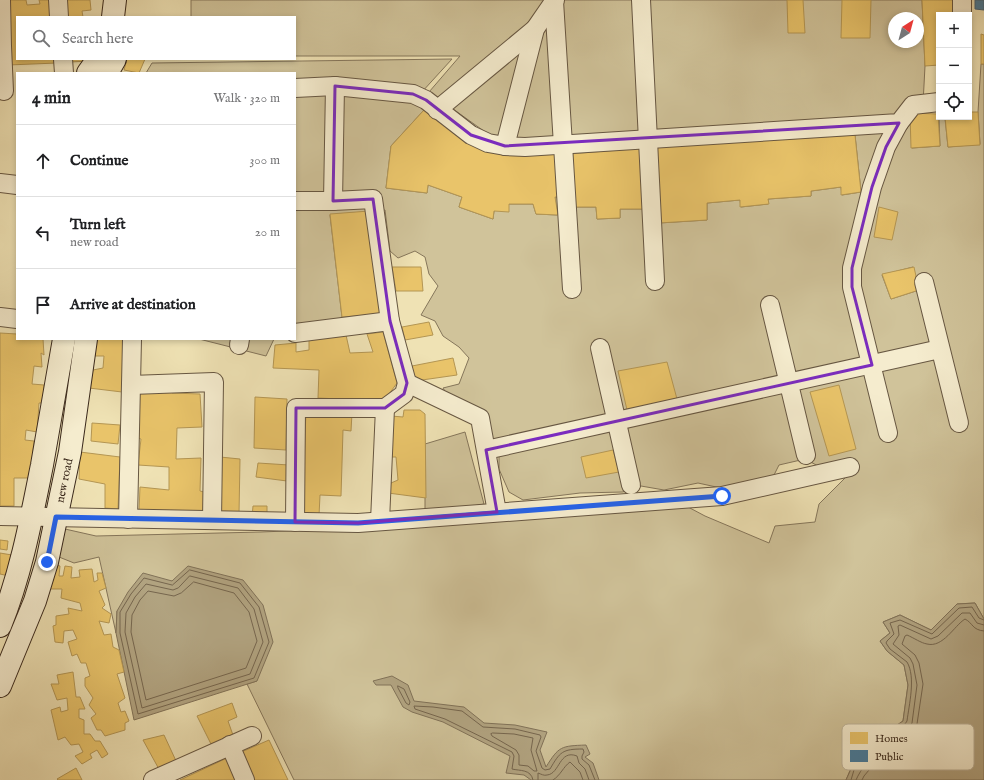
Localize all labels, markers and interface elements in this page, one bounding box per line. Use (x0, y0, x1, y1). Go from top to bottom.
north arrow (888, 12, 924, 48)
map controls (936, 12, 972, 120)
button: + (936, 12, 972, 48)
search box (16, 16, 296, 60)
icon: search (30, 27, 52, 49)
text: Search here (62, 29, 133, 48)
button: − (936, 48, 972, 84)
button: locate (936, 84, 972, 120)
text: 4 min (32, 88, 71, 109)
text: Walk · 320 m (214, 90, 280, 107)
icon: ahead (32, 150, 54, 172)
text: Continue (70, 151, 128, 170)
text: 300 m (249, 152, 280, 169)
text: Turn left (70, 215, 126, 234)
icon: left (32, 222, 54, 244)
text: 20 m (255, 224, 280, 241)
text: new road (70, 234, 119, 251)
icon: arrive (32, 294, 54, 316)
text: Arrive at destination (70, 295, 196, 314)
street label: new road (53, 456, 77, 504)
route start (713, 487, 731, 505)
route end (38, 553, 56, 571)
legend (842, 724, 974, 770)
text: Homes (875, 732, 908, 746)
text: Public (875, 750, 904, 764)

